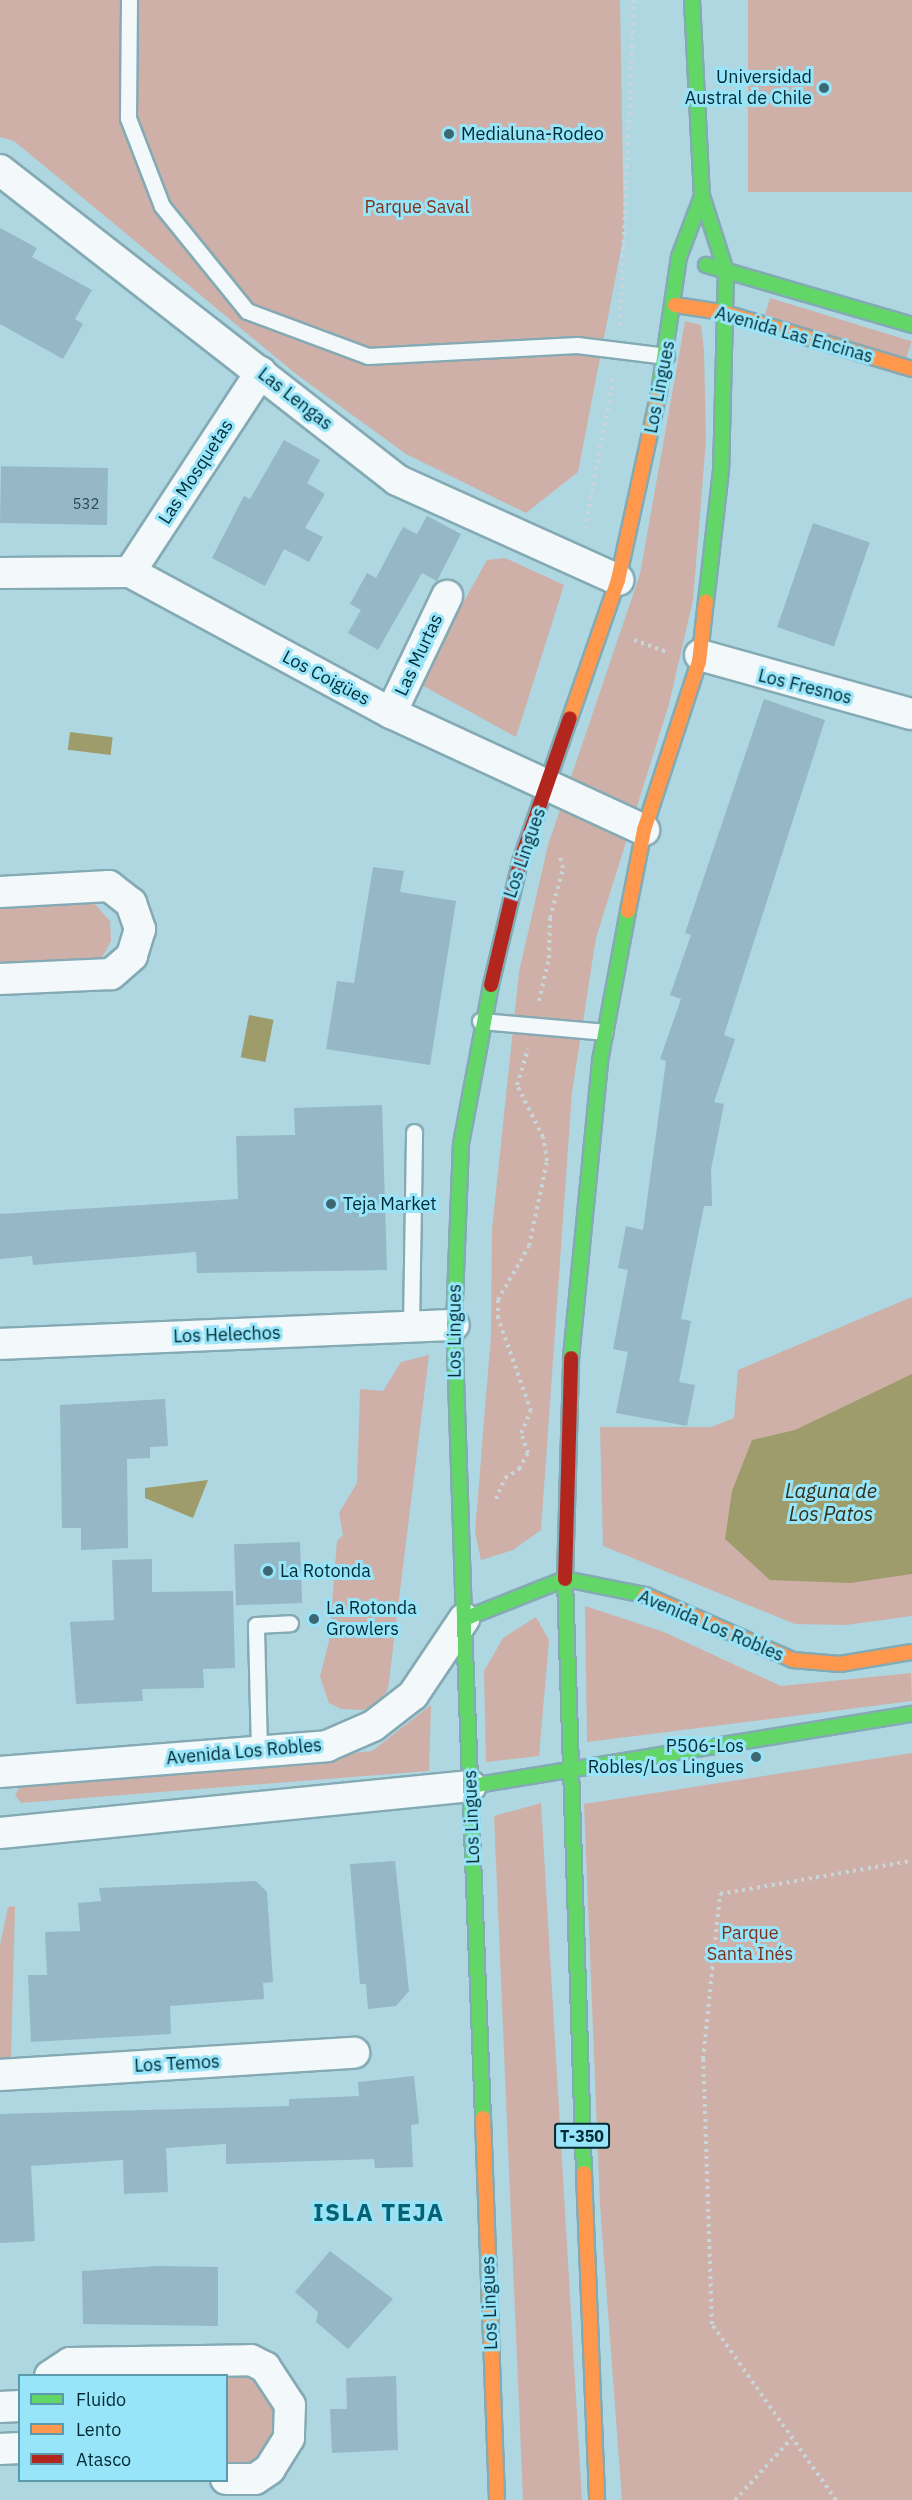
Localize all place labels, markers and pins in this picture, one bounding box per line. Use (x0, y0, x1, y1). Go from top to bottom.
place label: Universidad Austral de Chile (685, 67, 812, 110)
marker: Universidad Austral de Chile (817, 81, 831, 95)
place label: Medialuna-Rodeo (461, 123, 604, 145)
marker: Medialuna-Rodeo (442, 127, 456, 141)
place label: Teja Market (343, 1193, 437, 1215)
marker: Teja Market (324, 1197, 338, 1211)
place label: La Rotonda (280, 1560, 371, 1582)
marker: La Rotonda (261, 1564, 275, 1578)
place label: La Rotonda Growlers (326, 1598, 417, 1640)
marker: La Rotonda Growlers (307, 1612, 321, 1626)
place label: P506-Los Robles/Los Lingues (588, 1736, 744, 1778)
marker: P506-Los Robles/Los Lingues (749, 1750, 763, 1764)

